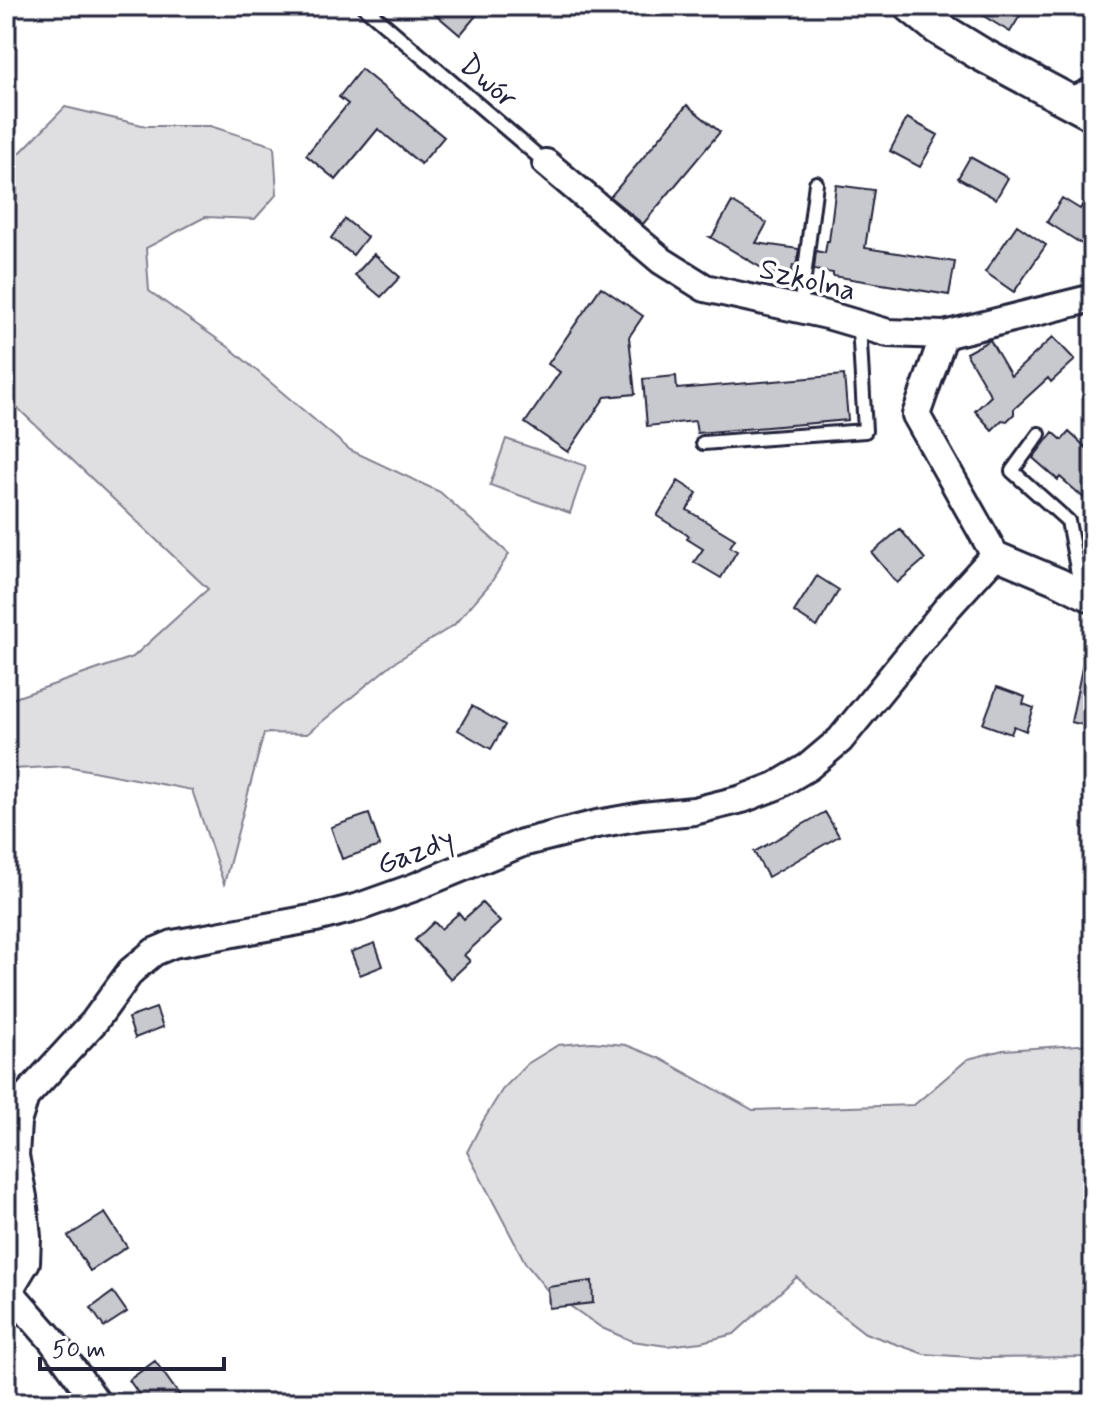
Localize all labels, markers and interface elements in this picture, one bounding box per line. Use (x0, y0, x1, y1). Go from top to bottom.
street label: Dwór (450, 46, 526, 118)
street label: Szkolna (755, 250, 860, 311)
street label: Gazdy (371, 820, 460, 885)
scale bar (40, 1321, 224, 1371)
text: 50 m (52, 1335, 106, 1366)

